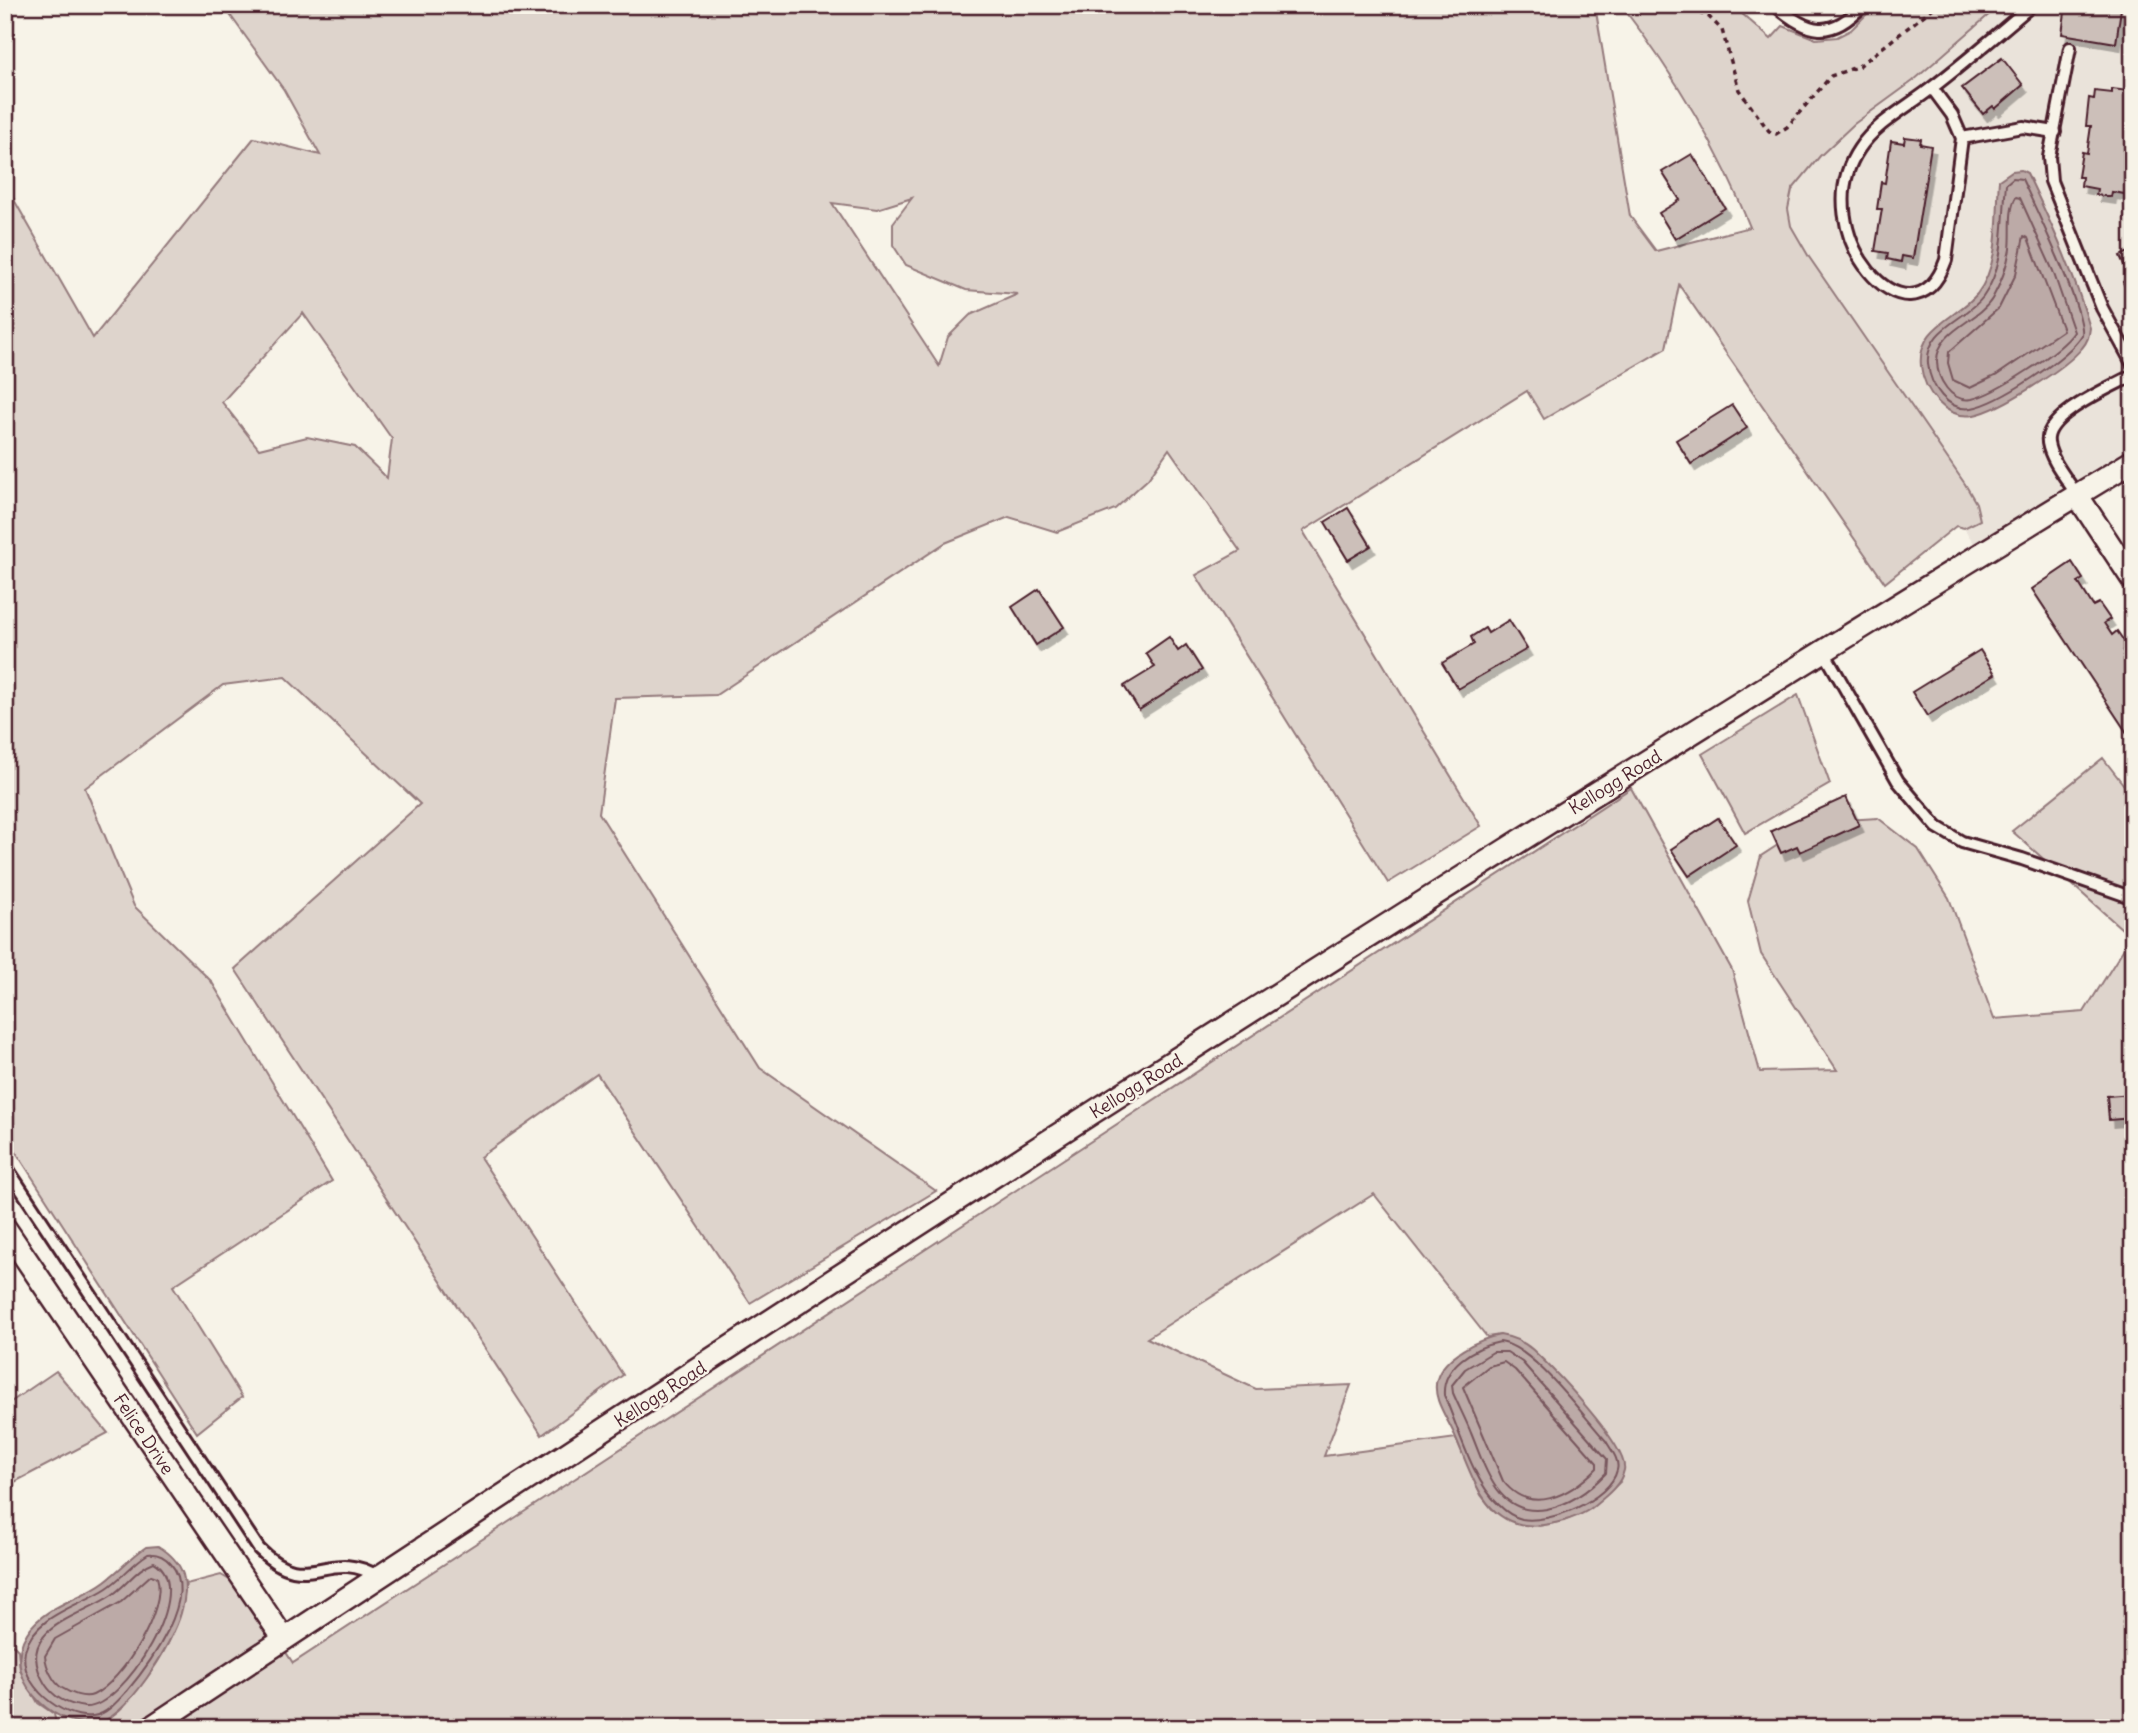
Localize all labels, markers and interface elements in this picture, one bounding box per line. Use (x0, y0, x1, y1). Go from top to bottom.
street label: Kellogg Road (1564, 744, 1666, 820)
street label: Kellogg Road (1085, 1048, 1187, 1124)
street label: Kellogg Road (610, 1355, 711, 1432)
street label: Felice Drive (109, 1389, 179, 1479)

